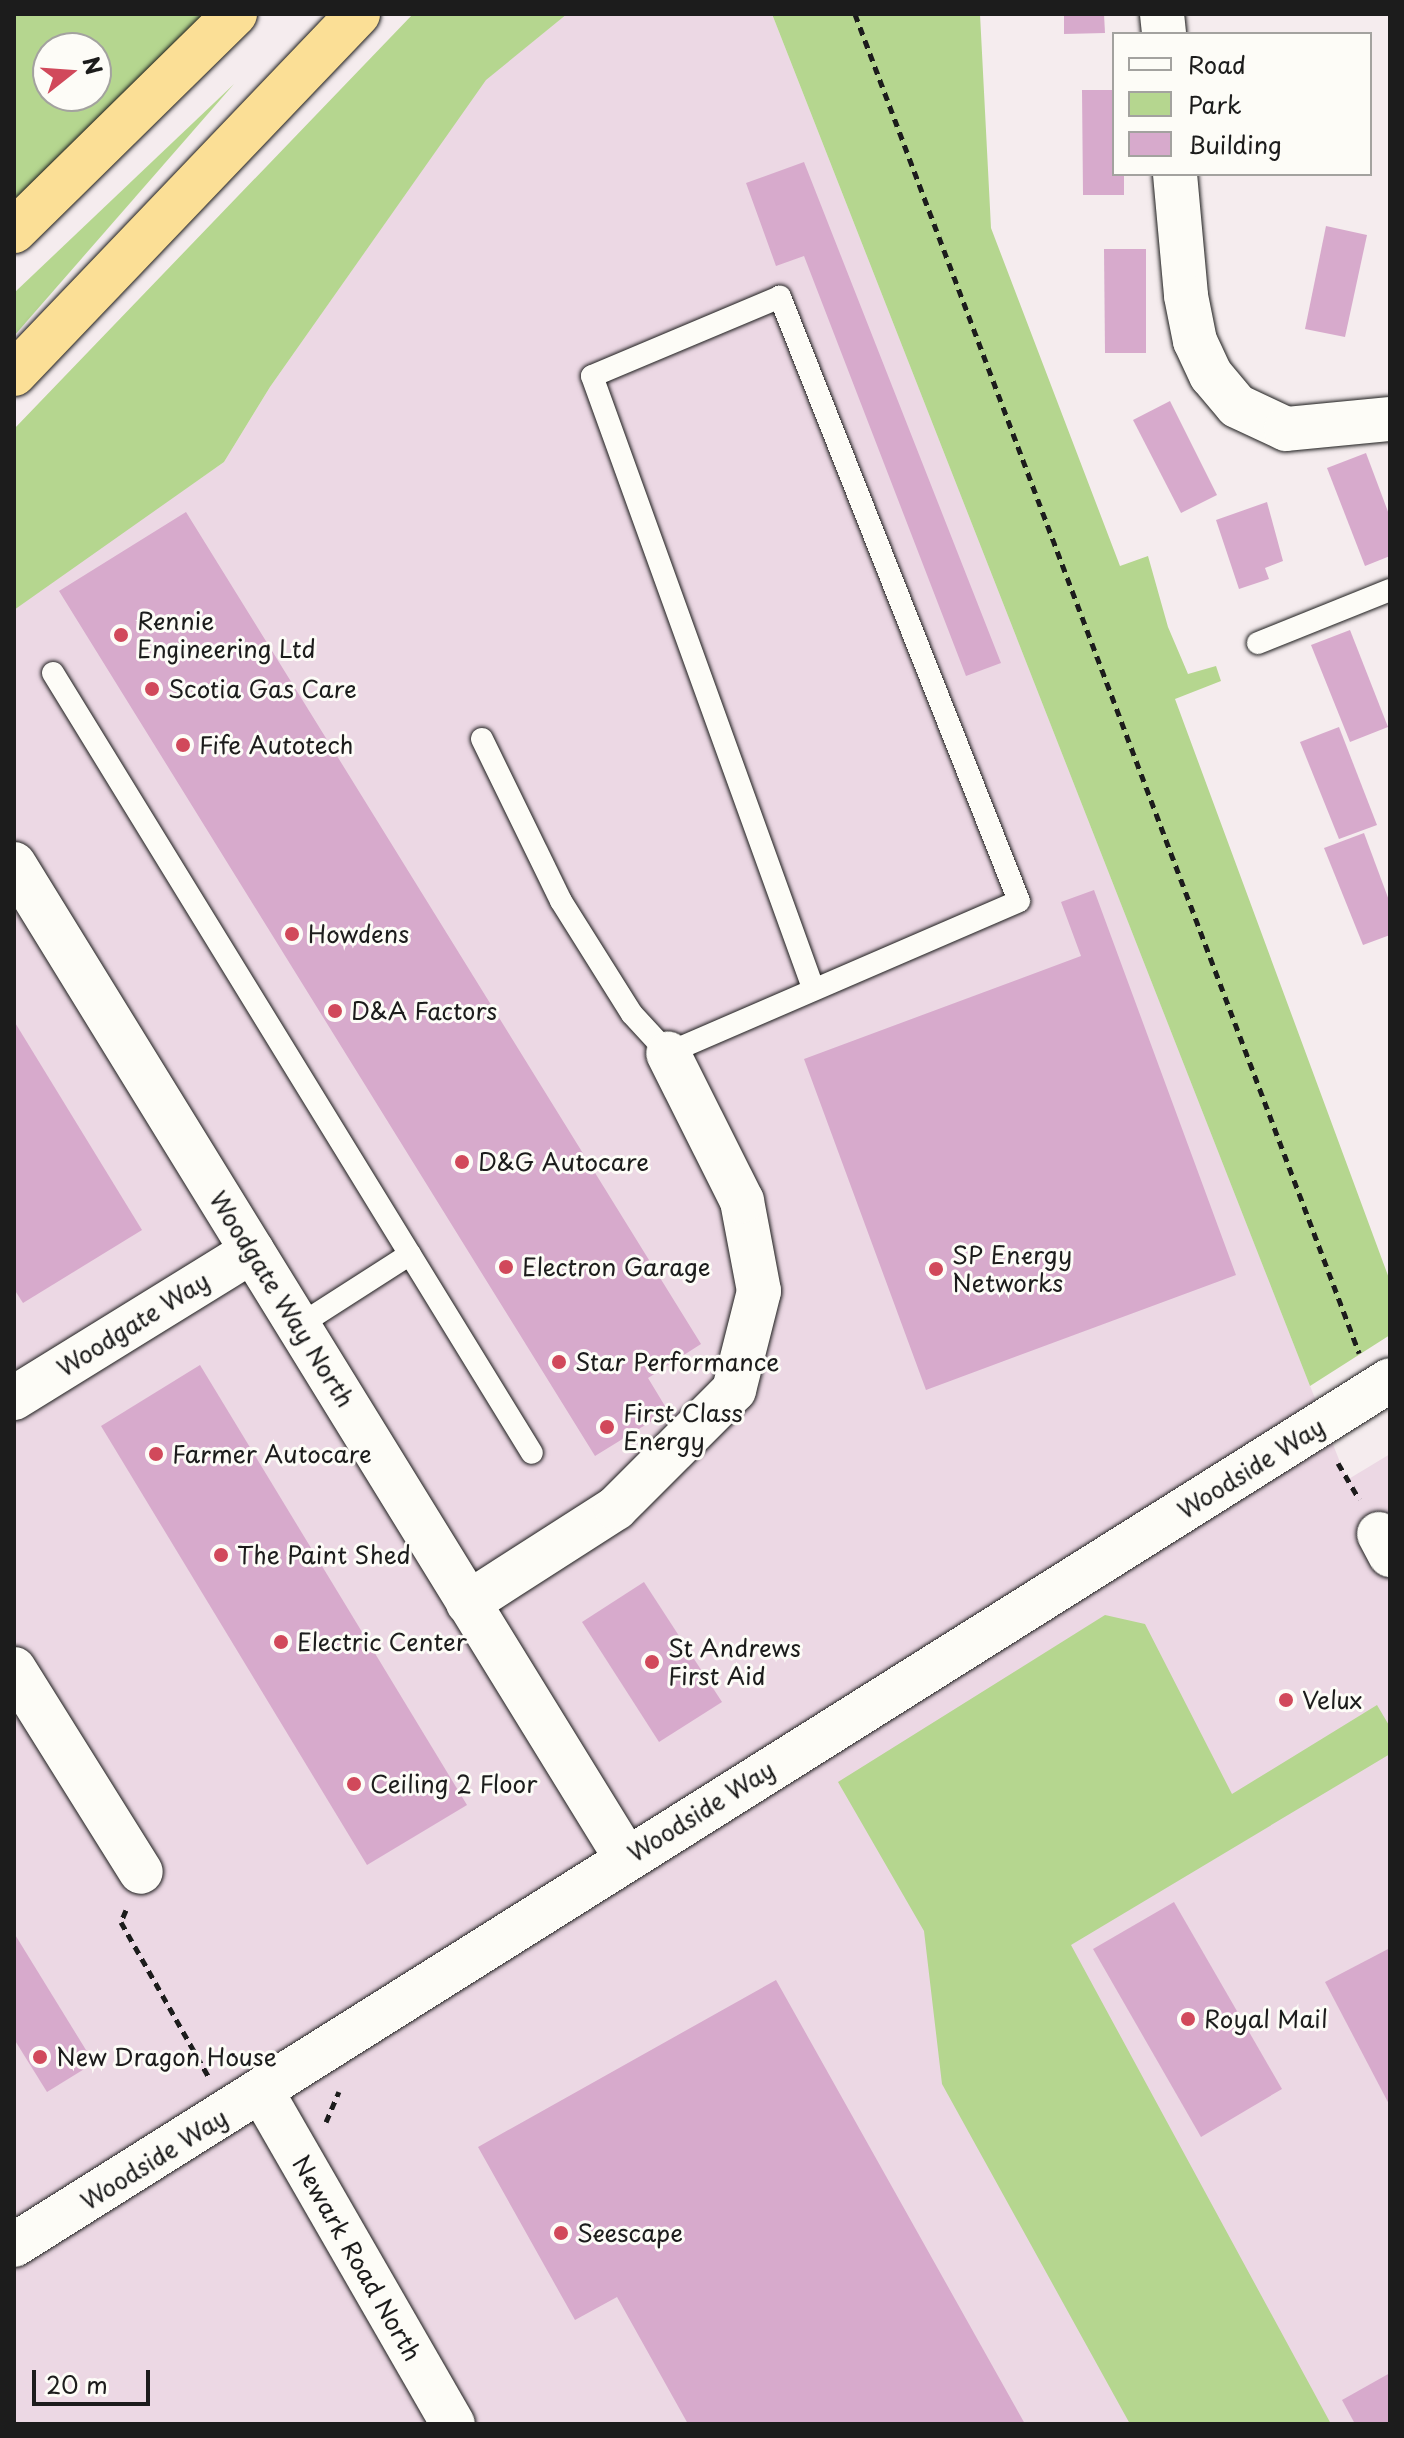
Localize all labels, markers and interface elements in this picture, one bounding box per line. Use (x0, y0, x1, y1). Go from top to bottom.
north arrow (32, 32, 112, 112)
legend (1112, 32, 1372, 176)
text: Road (1188, 46, 1246, 82)
text: N (75, 52, 112, 79)
text: Park (1188, 86, 1242, 122)
text: Building (1188, 126, 1282, 162)
place label: Rennie Engineering Ltd (137, 607, 316, 663)
marker: Rennie Engineering Ltd (112, 626, 130, 644)
place label: Scotia Gas Care (168, 675, 358, 703)
marker: Scotia Gas Care (143, 680, 161, 698)
place label: Fife Autotech (199, 731, 354, 759)
marker: Fife Autotech (174, 736, 192, 754)
place label: Howdens (308, 920, 409, 948)
marker: Howdens (283, 925, 301, 943)
place label: D&A Factors (351, 997, 498, 1025)
marker: D&A Factors (326, 1002, 344, 1020)
place label: D&G Autocare (478, 1148, 650, 1176)
marker: D&G Autocare (453, 1153, 471, 1171)
street label: Woodgate Way North (204, 1186, 360, 1412)
place label: SP Energy Networks (952, 1241, 1071, 1297)
place label: Electron Garage (522, 1253, 710, 1281)
marker: Electron Garage (497, 1258, 515, 1276)
marker: SP Energy Networks (927, 1260, 945, 1278)
street label: Woodgate Way (52, 1266, 214, 1382)
place label: Star Performance (575, 1348, 779, 1376)
marker: Star Performance (550, 1353, 568, 1371)
place label: First Class Energy (623, 1399, 743, 1455)
street label: Woodside Way (1172, 1411, 1330, 1525)
marker: First Class Energy (598, 1418, 616, 1436)
place label: Farmer Autocare (172, 1440, 372, 1468)
marker: Farmer Autocare (147, 1445, 165, 1463)
place label: The Paint Shed (237, 1541, 411, 1569)
marker: The Paint Shed (212, 1546, 230, 1564)
place label: Electric Center (297, 1628, 469, 1656)
marker: Electric Center (272, 1633, 290, 1651)
place label: St Andrews First Aid (668, 1634, 801, 1690)
marker: St Andrews First Aid (643, 1653, 661, 1671)
place label: Velux (1302, 1686, 1362, 1714)
marker: Velux (1277, 1691, 1295, 1709)
street label: Woodside Way (622, 1754, 780, 1868)
place label: Ceiling 2 Floor (370, 1770, 539, 1798)
marker: Ceiling 2 Floor (345, 1775, 363, 1793)
place label: Royal Mail (1204, 2005, 1327, 2033)
marker: Royal Mail (1179, 2010, 1197, 2028)
place label: New Dragon House (56, 2043, 280, 2071)
marker: New Dragon House (31, 2048, 49, 2066)
street label: Woodside Way (75, 2102, 233, 2216)
street label: Newark Road North (287, 2150, 427, 2366)
place label: Seescape (577, 2219, 683, 2247)
marker: Seescape (552, 2224, 570, 2242)
scale bar (36, 2354, 154, 2404)
text: 20 m (46, 2366, 108, 2402)

